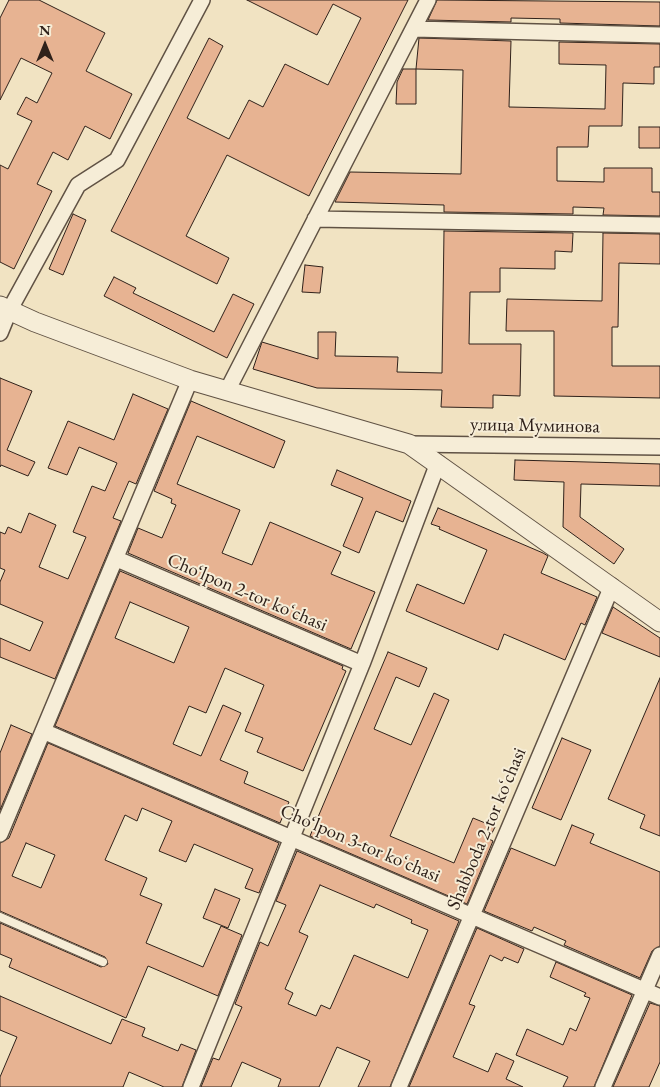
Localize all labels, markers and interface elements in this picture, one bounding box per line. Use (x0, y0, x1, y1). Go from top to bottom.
north arrow (20, 20, 70, 70)
text: N (39, 21, 51, 39)
street label: улица Муминова (470, 413, 600, 439)
street label: Cho‘lpon 2-tor koʻchasi (164, 549, 330, 637)
street label: Shabboda 2-tor koʻchasi (443, 744, 531, 914)
street label: Cho‘lpon 3-tor koʻchasi (277, 800, 443, 888)

